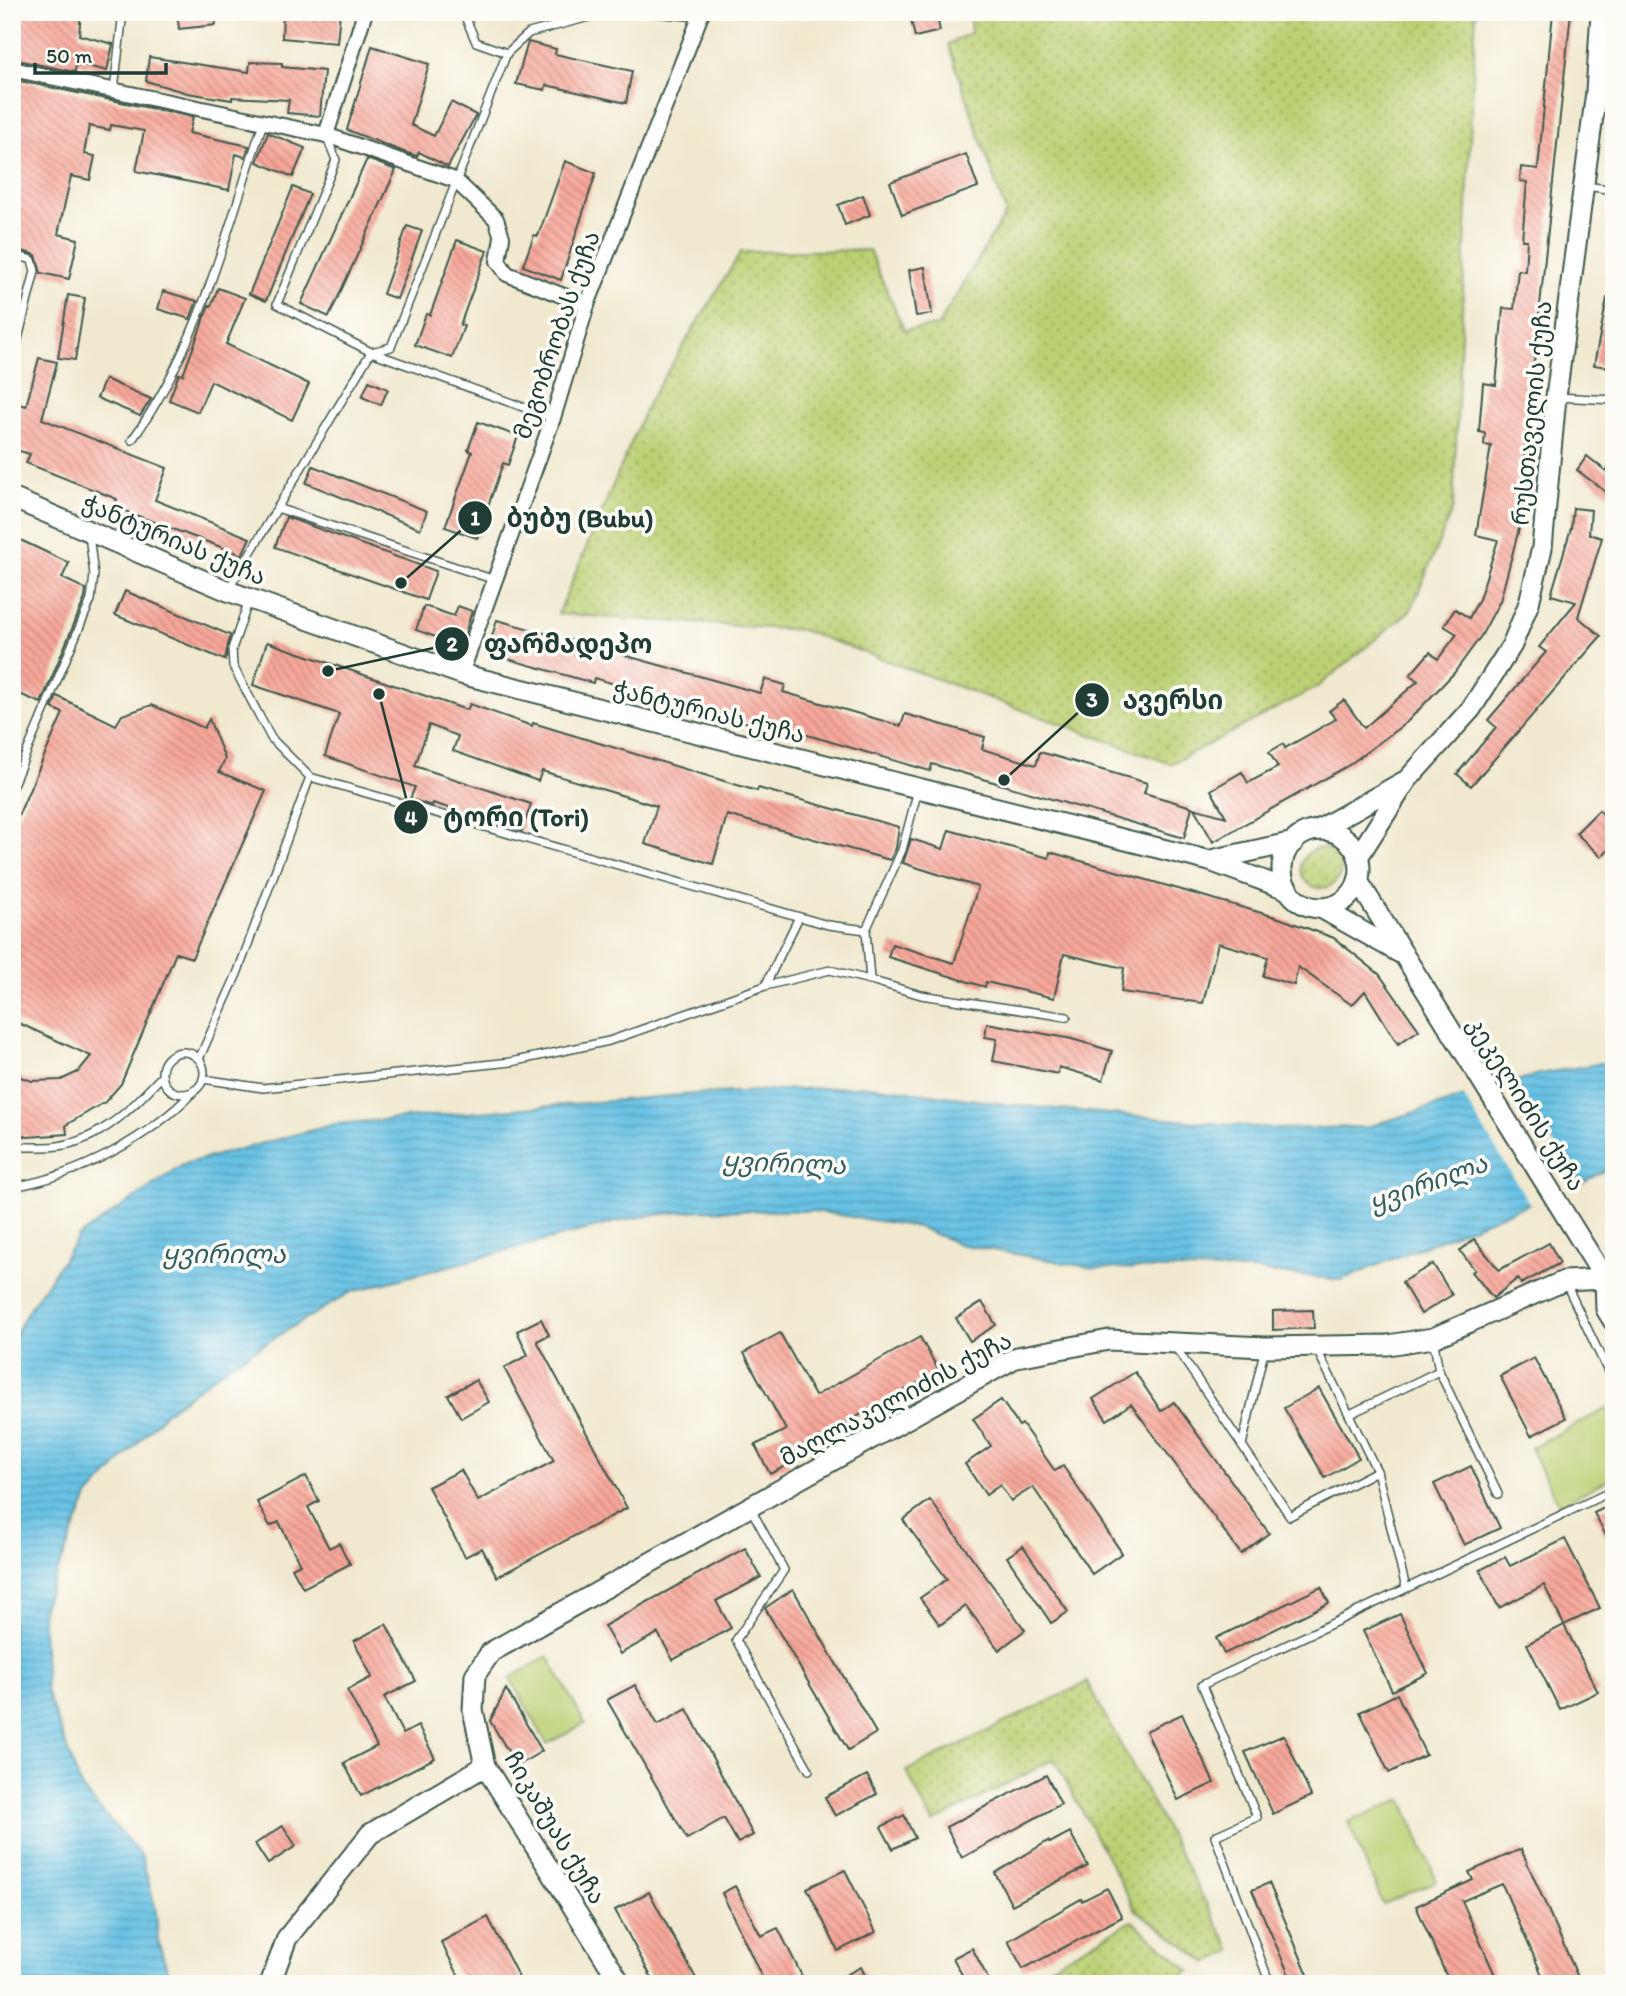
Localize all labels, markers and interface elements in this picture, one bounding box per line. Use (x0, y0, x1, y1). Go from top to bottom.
scale bar (35, 32, 166, 76)
text: 50 m (46, 43, 93, 68)
street label: მეგობრობას ქუჩა (507, 227, 606, 443)
street label: რუსთაველის ქუჩა (1505, 299, 1558, 527)
street label: ჭანტურიას ქუჩა (78, 488, 270, 591)
callout: ბუბუ (Bubu) (458, 494, 668, 541)
text: ბუბუ (Bubu) (507, 502, 653, 534)
text: 1 (470, 505, 480, 530)
callout: ფარმადეპო (434, 620, 666, 667)
text: ფარმადეპო (484, 628, 652, 661)
text: 2 (446, 631, 458, 656)
street label: ჭანტურიას ქუჩა (610, 674, 808, 749)
callout: ავერსი (1074, 676, 1238, 723)
text: ავერსი (1123, 684, 1223, 716)
text: 3 (1086, 687, 1098, 712)
callout: ტორი (Tori) (394, 794, 602, 841)
text: ტორი (Tori) (443, 801, 589, 833)
text: 4 (405, 805, 418, 830)
street label: კეკელიძის ქუჩა (1461, 1011, 1592, 1196)
water label: ყვირილა (722, 1145, 847, 1181)
water label: ყვირილა (1364, 1147, 1492, 1219)
water label: ყვირილა (162, 1238, 287, 1270)
street label: მაღლაკელიძის ქუჩა (775, 1325, 1017, 1473)
street label: ჩიკაშუას ქუჩა (499, 1746, 612, 1909)

